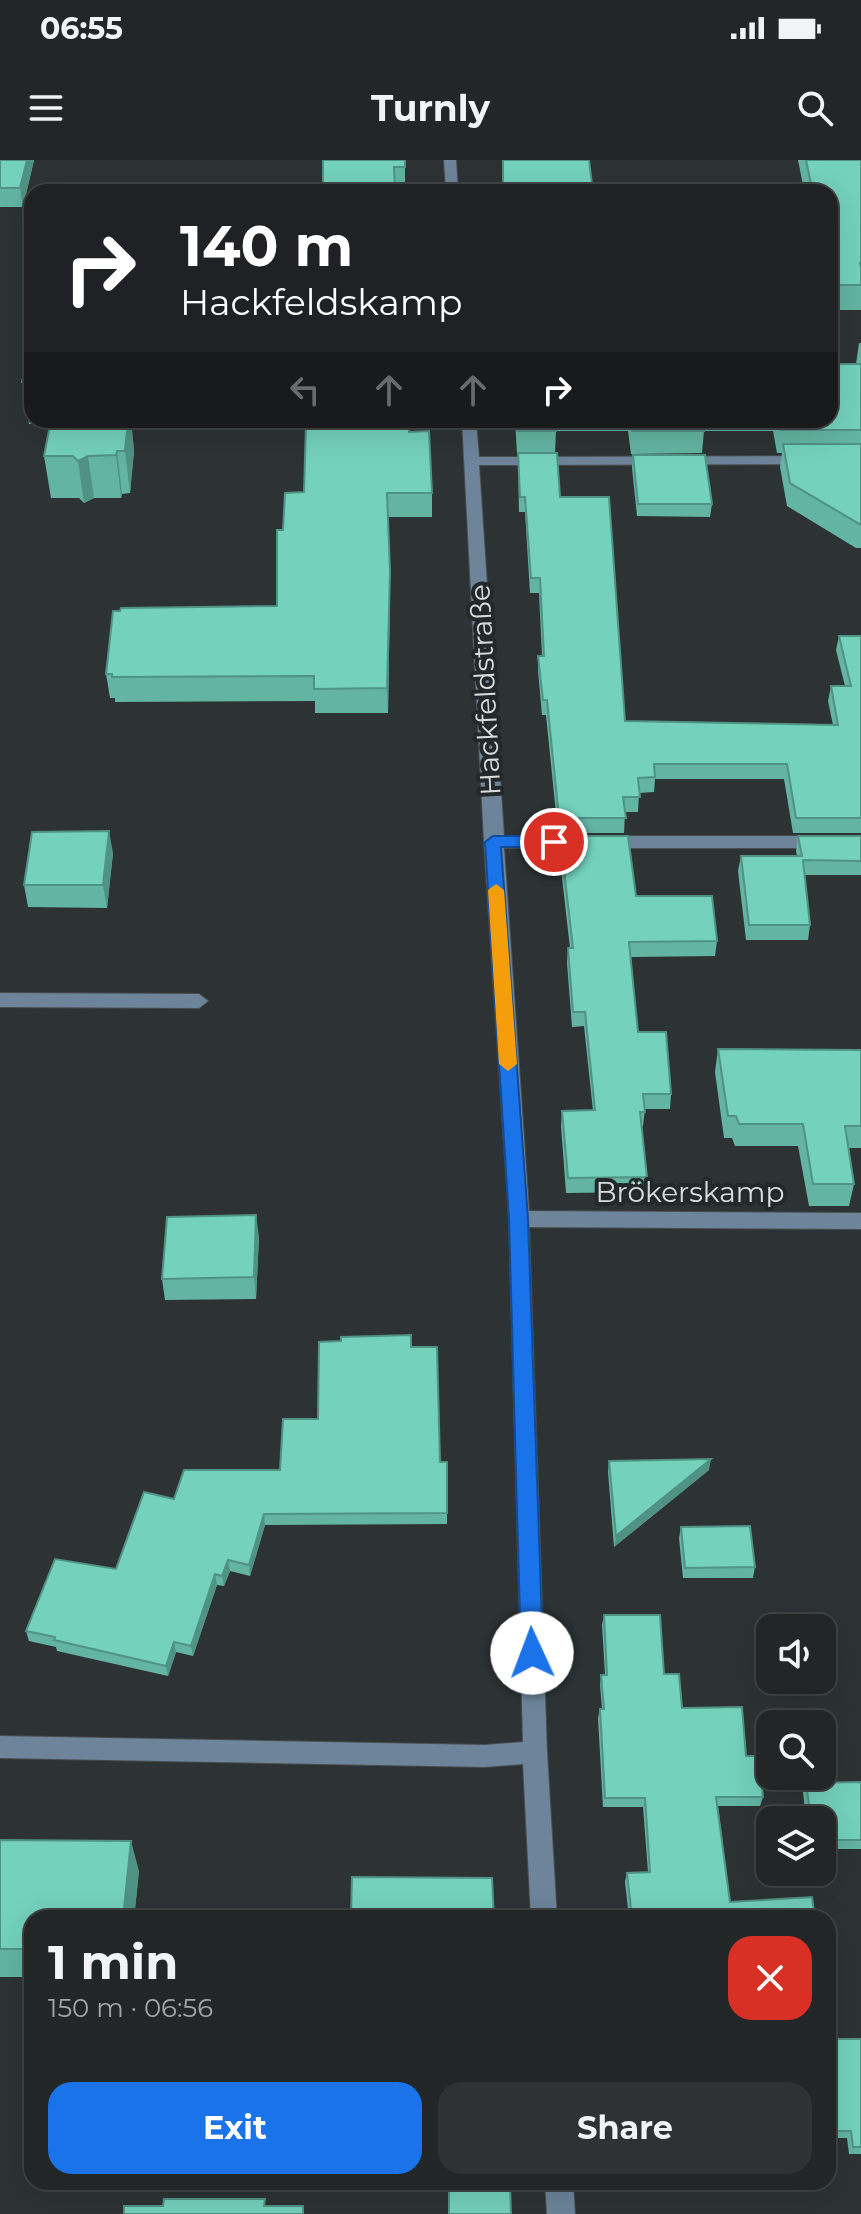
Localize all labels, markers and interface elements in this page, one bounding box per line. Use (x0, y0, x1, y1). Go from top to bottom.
text: 06:55 (40, 10, 123, 47)
icon: menu (24, 86, 68, 130)
text: Turnly (371, 86, 490, 130)
icon: search (793, 86, 837, 130)
text: 140 m (180, 212, 353, 280)
icon: right (48, 216, 152, 320)
text: Hackfeldskamp (180, 280, 462, 324)
icon: left (283, 368, 327, 412)
icon: ahead (367, 368, 411, 412)
icon: ahead (451, 368, 495, 412)
icon: right (535, 368, 579, 412)
street label: Hackfeldstraße (462, 583, 508, 797)
pin (520, 808, 588, 876)
icon: arrive (532, 820, 576, 864)
street label: Brökerskamp (595, 1175, 785, 1209)
position arrow (490, 1611, 574, 1695)
map controls (756, 1614, 836, 1886)
button: sound (756, 1614, 836, 1694)
button: search (756, 1710, 836, 1790)
button: layers (756, 1806, 836, 1886)
text: 1 min (48, 1933, 178, 1991)
button: close (728, 1936, 812, 2020)
text: 150 m · 06:56 (48, 1992, 213, 2024)
button: Exit (48, 2082, 422, 2174)
button: Share (438, 2082, 812, 2174)

